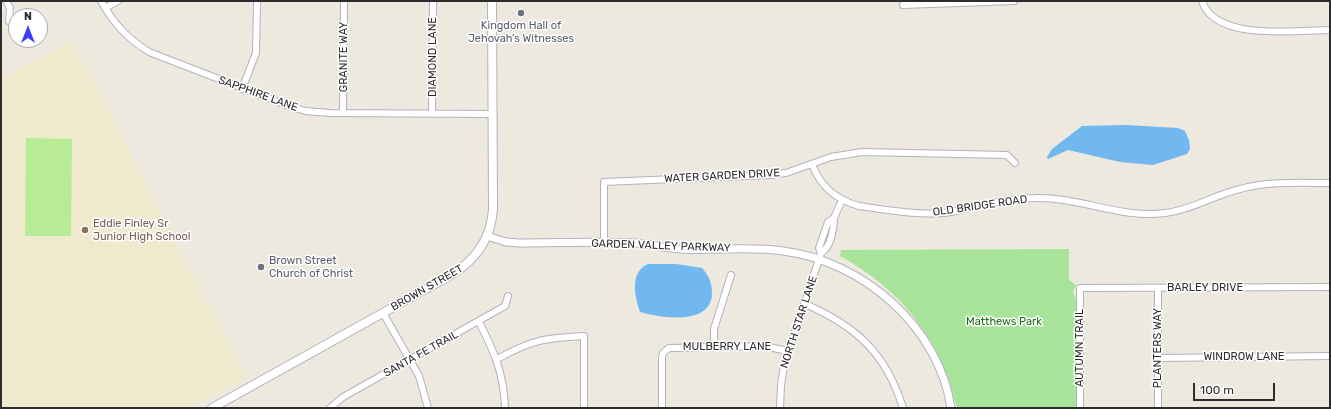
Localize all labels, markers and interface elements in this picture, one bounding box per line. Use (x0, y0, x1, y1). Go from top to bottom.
north arrow (8, 8, 48, 48)
marker: Kingdom Hall of Jehovah’s Witnesses (516, 8, 526, 18)
text: N (24, 10, 32, 23)
street label: DIAMOND LANE (426, 17, 440, 97)
place label: Kingdom Hall of Jehovah’s Witnesses (468, 19, 574, 45)
street label: GRANITE WAY (337, 22, 351, 92)
street label: SAPPHIRE LANE (217, 74, 299, 114)
street label: WATER GARDEN DRIVE (664, 166, 780, 186)
street label: OLD BRIDGE ROAD (932, 193, 1028, 219)
place label: Eddie Finley Sr Junior High School (93, 217, 190, 243)
marker: Eddie Finley Sr Junior High School (80, 225, 90, 235)
street label: GARDEN VALLEY PARKWAY (591, 237, 731, 255)
place label: Brown Street Church of Christ (269, 254, 353, 280)
marker: Brown Street Church of Christ (256, 262, 266, 272)
street label: BROWN STREET (389, 262, 465, 314)
street label: NORTH STAR LANE (778, 274, 820, 370)
street label: BARLEY DRIVE (1167, 281, 1243, 295)
street label: PLANTERS WAY (1151, 308, 1165, 388)
street label: AUTUMN TRAIL (1073, 309, 1087, 387)
park label: Matthews Park (966, 315, 1042, 329)
street label: SANTA FE TRAIL (381, 328, 461, 380)
street label: MULBERRY LANE (683, 340, 771, 354)
street label: WINDROW LANE (1204, 350, 1284, 364)
scale bar (1195, 375, 1277, 401)
text: 100 m (1200, 383, 1234, 397)

